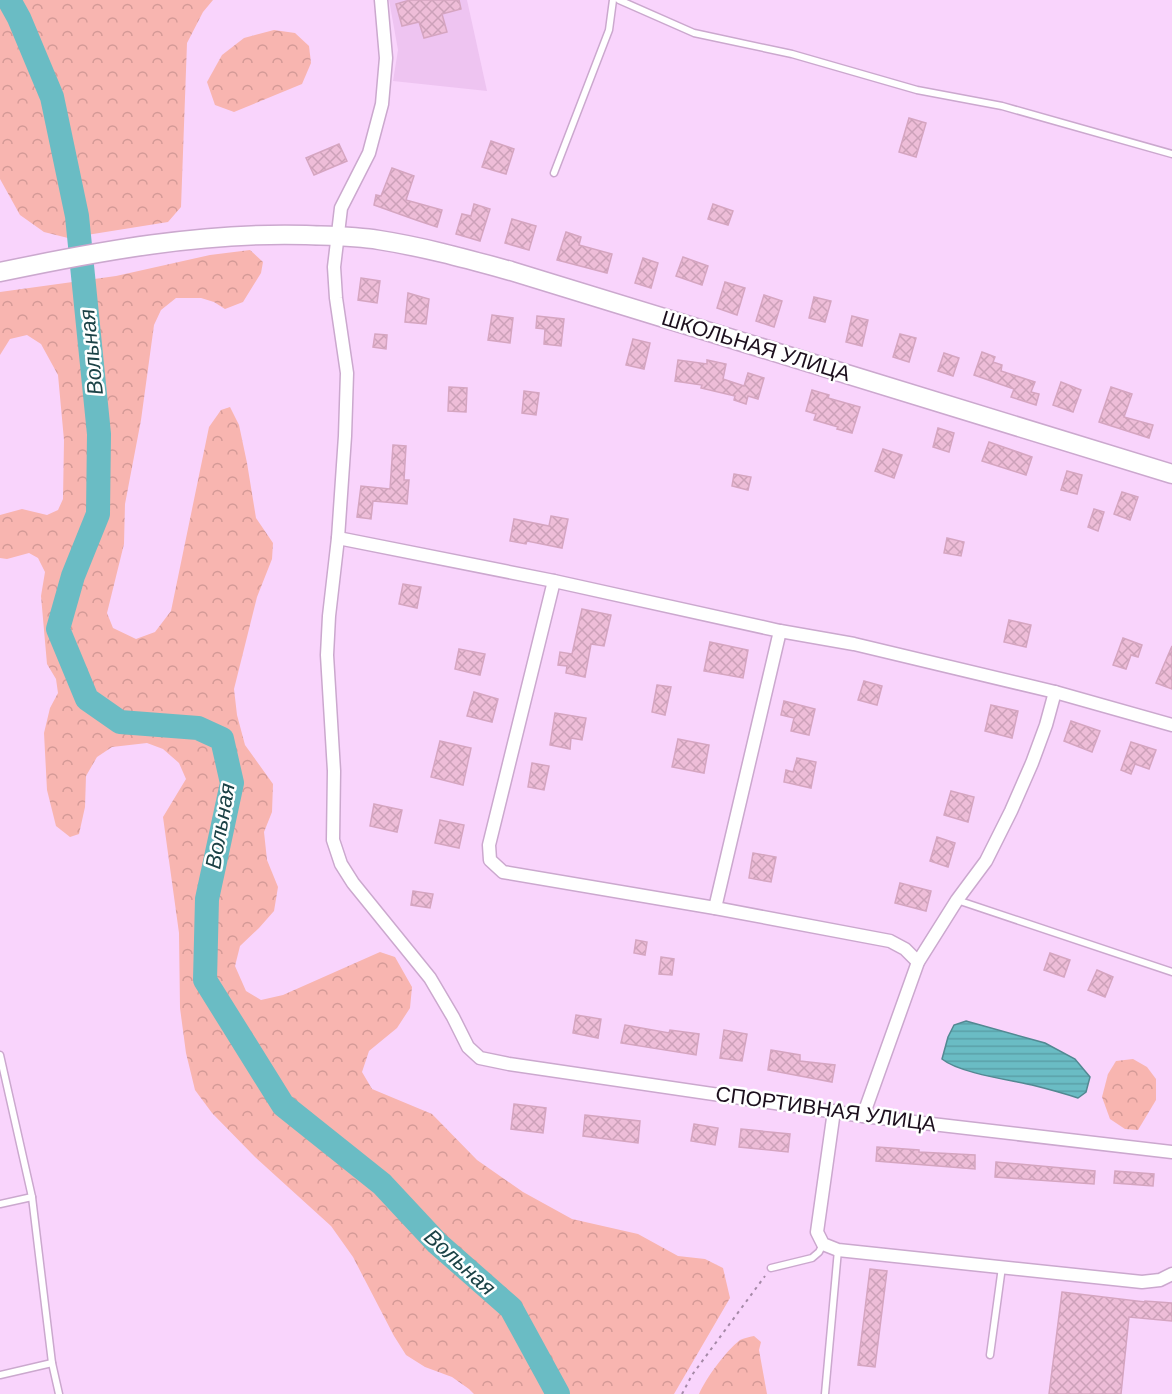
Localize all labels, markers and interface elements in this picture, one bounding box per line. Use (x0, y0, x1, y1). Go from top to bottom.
street label: ШКОЛЬНАЯ УЛИЦА (658, 304, 854, 388)
water label: Вольная (72, 307, 110, 397)
water label: Вольная (198, 781, 242, 871)
street label: СПОРТИВНАЯ УЛИЦА (714, 1080, 938, 1138)
water label: Вольная (418, 1222, 502, 1302)

